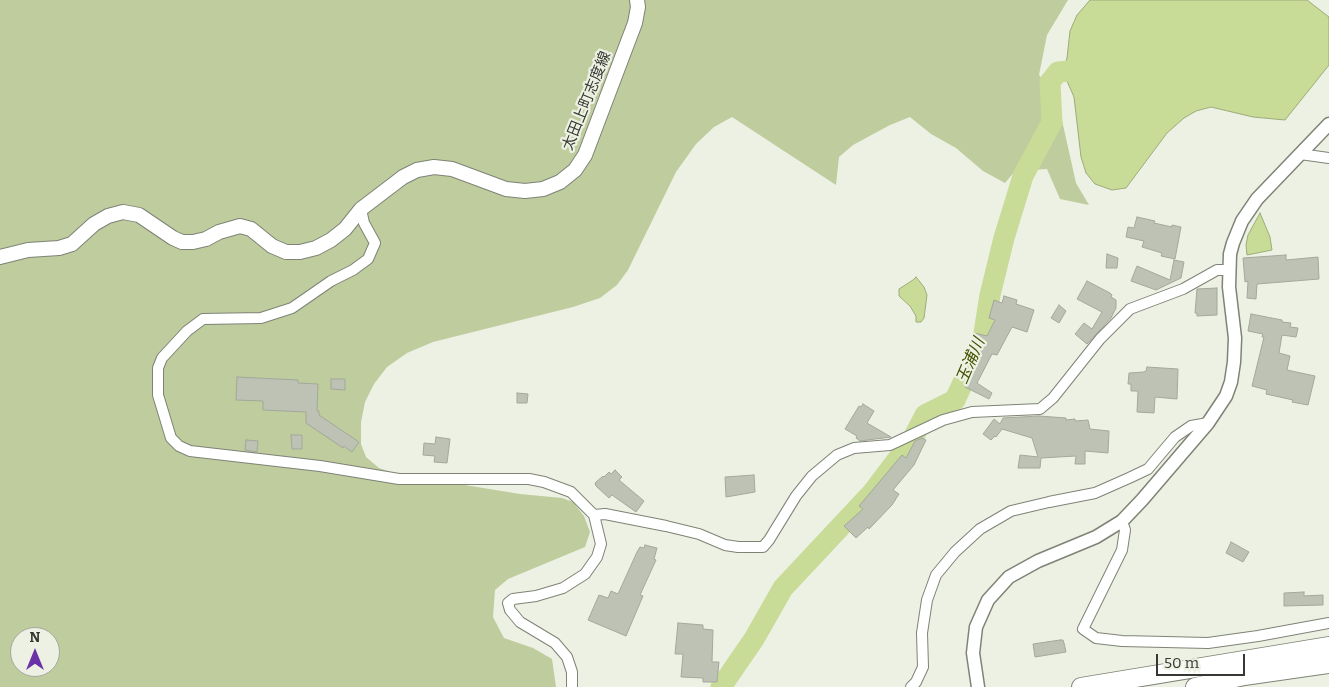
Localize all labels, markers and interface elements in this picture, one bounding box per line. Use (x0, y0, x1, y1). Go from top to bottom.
street label: 太田上町志度線 (559, 49, 615, 153)
water label: 玉浦川 (953, 335, 989, 387)
north arrow (10, 627, 60, 677)
text: N (30, 629, 40, 646)
scale bar (1159, 644, 1248, 676)
text: 50 m (1164, 654, 1199, 672)

